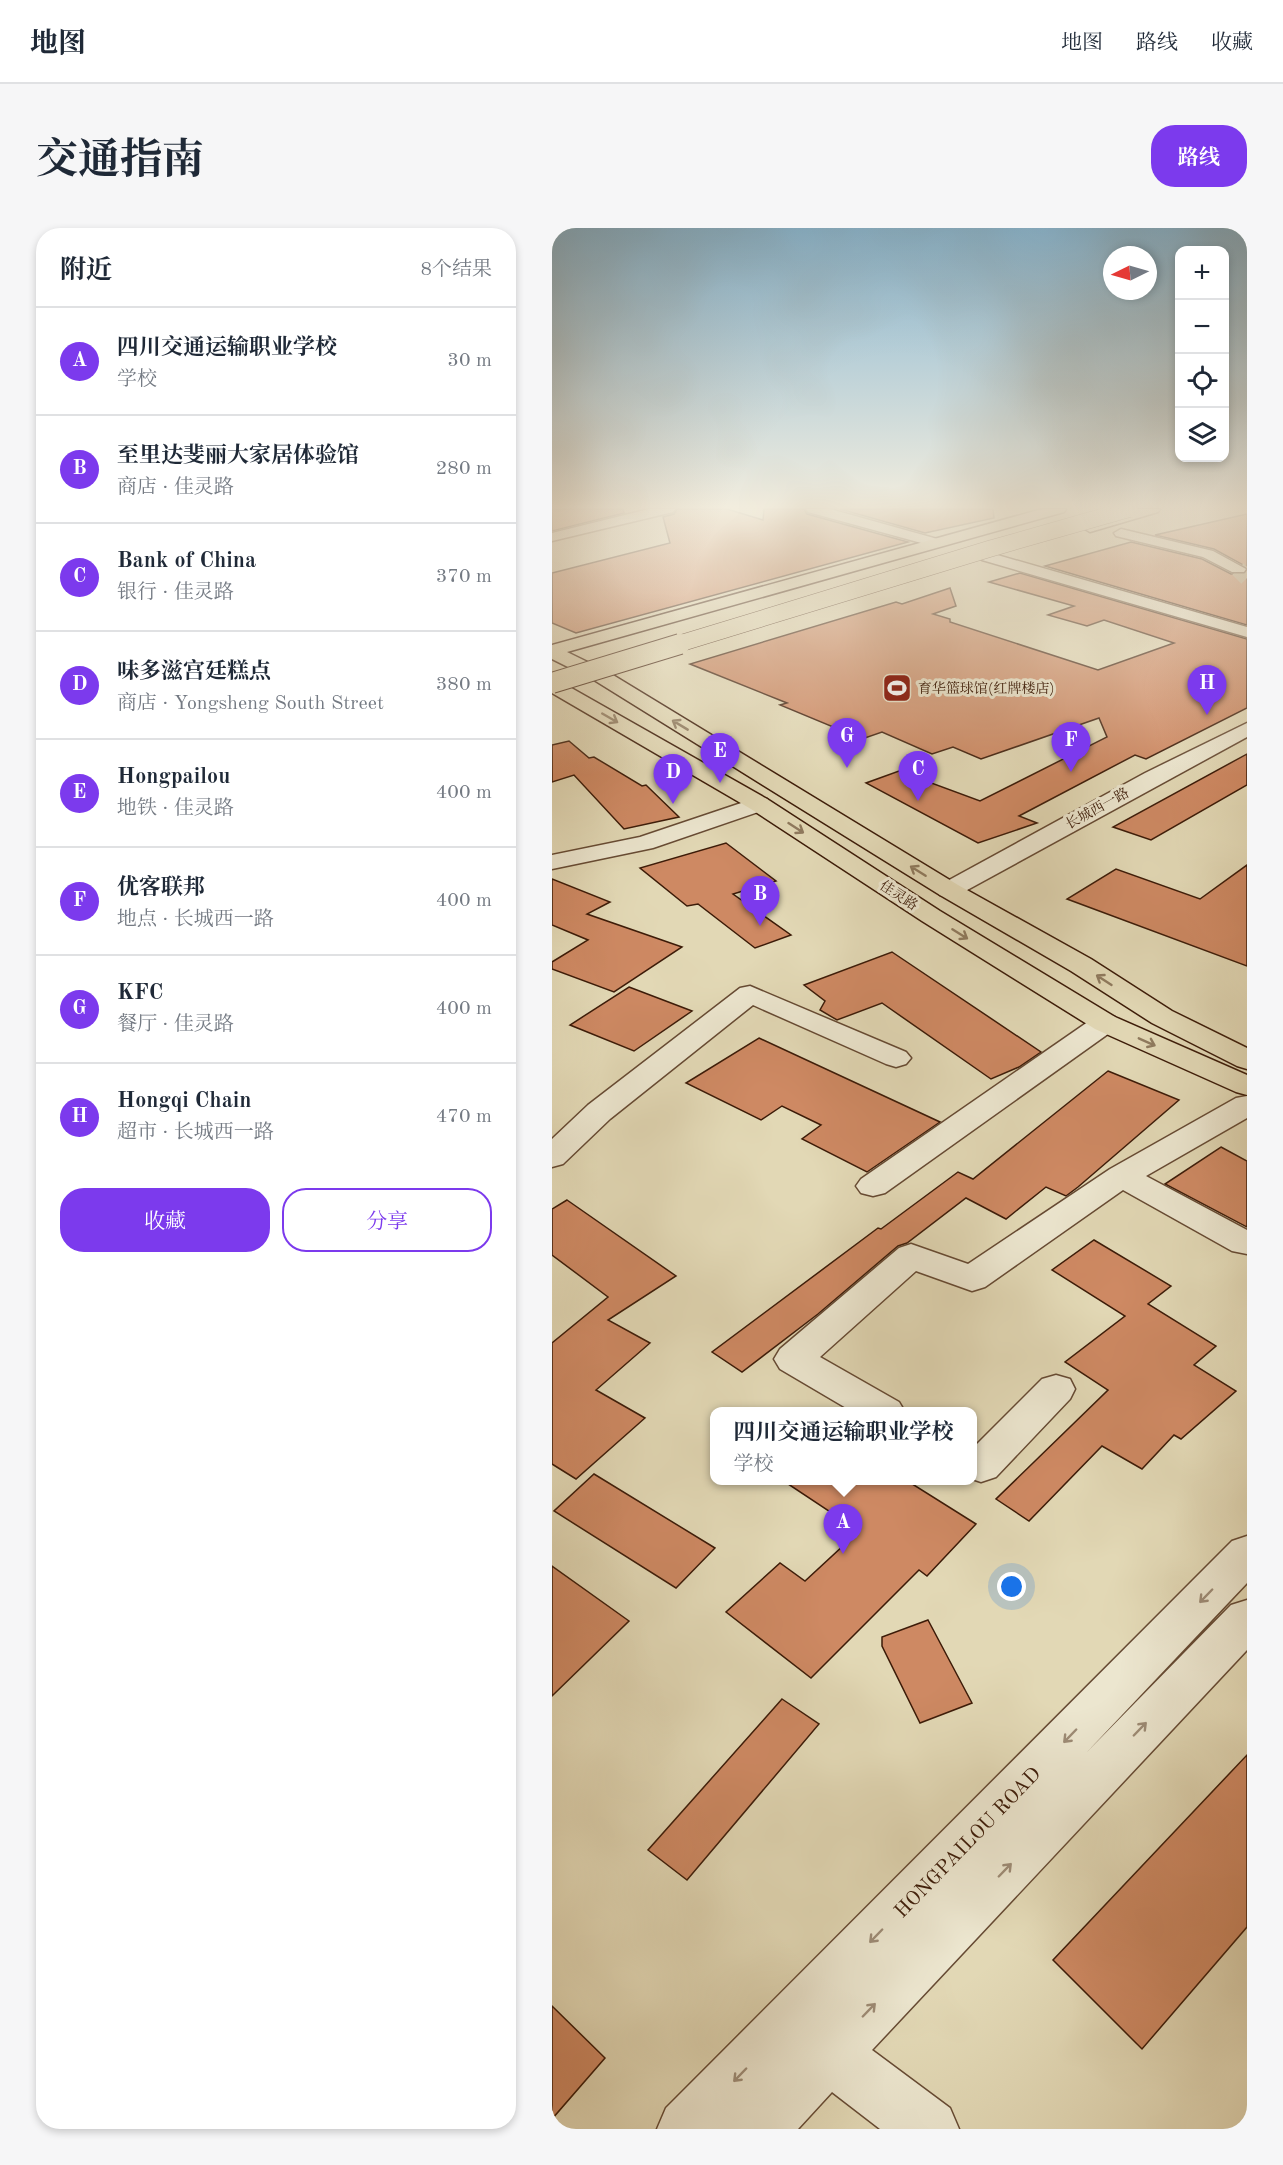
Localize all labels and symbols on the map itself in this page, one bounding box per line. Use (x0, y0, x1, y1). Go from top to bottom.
north arrow (1103, 246, 1157, 300)
pin: H (1188, 666, 1226, 715)
sports icon: 育华篮球馆(红牌楼店) (881, 672, 913, 704)
place label: 育华篮球馆(红牌楼店) (918, 681, 1054, 696)
one-way arrow (601, 713, 618, 725)
one-way arrow (672, 718, 689, 730)
pin: G (828, 718, 866, 768)
pin: F (1052, 722, 1090, 772)
pin: E (700, 734, 740, 783)
pin: C (898, 752, 938, 801)
pin: D (654, 754, 692, 804)
street label: 长城西一路 (1063, 785, 1131, 832)
one-way arrow (787, 822, 804, 834)
one-way arrow (910, 865, 927, 877)
pin: B (740, 876, 780, 926)
street label: 佳灵路 (877, 878, 920, 913)
one-way arrow (951, 928, 968, 940)
one-way arrow (1097, 974, 1113, 986)
one-way arrow (1137, 1037, 1155, 1048)
pin: A (824, 1504, 862, 1554)
your location (997, 1572, 1026, 1601)
one-way arrow (1200, 1588, 1214, 1603)
one-way arrow (1133, 1722, 1147, 1737)
one-way arrow (1063, 1728, 1078, 1743)
street label: HONGPAILOU ROAD (891, 1764, 1045, 1923)
one-way arrow (997, 1862, 1012, 1877)
one-way arrow (868, 1928, 883, 1943)
one-way arrow (862, 2003, 876, 2018)
one-way arrow (732, 2068, 747, 2083)

